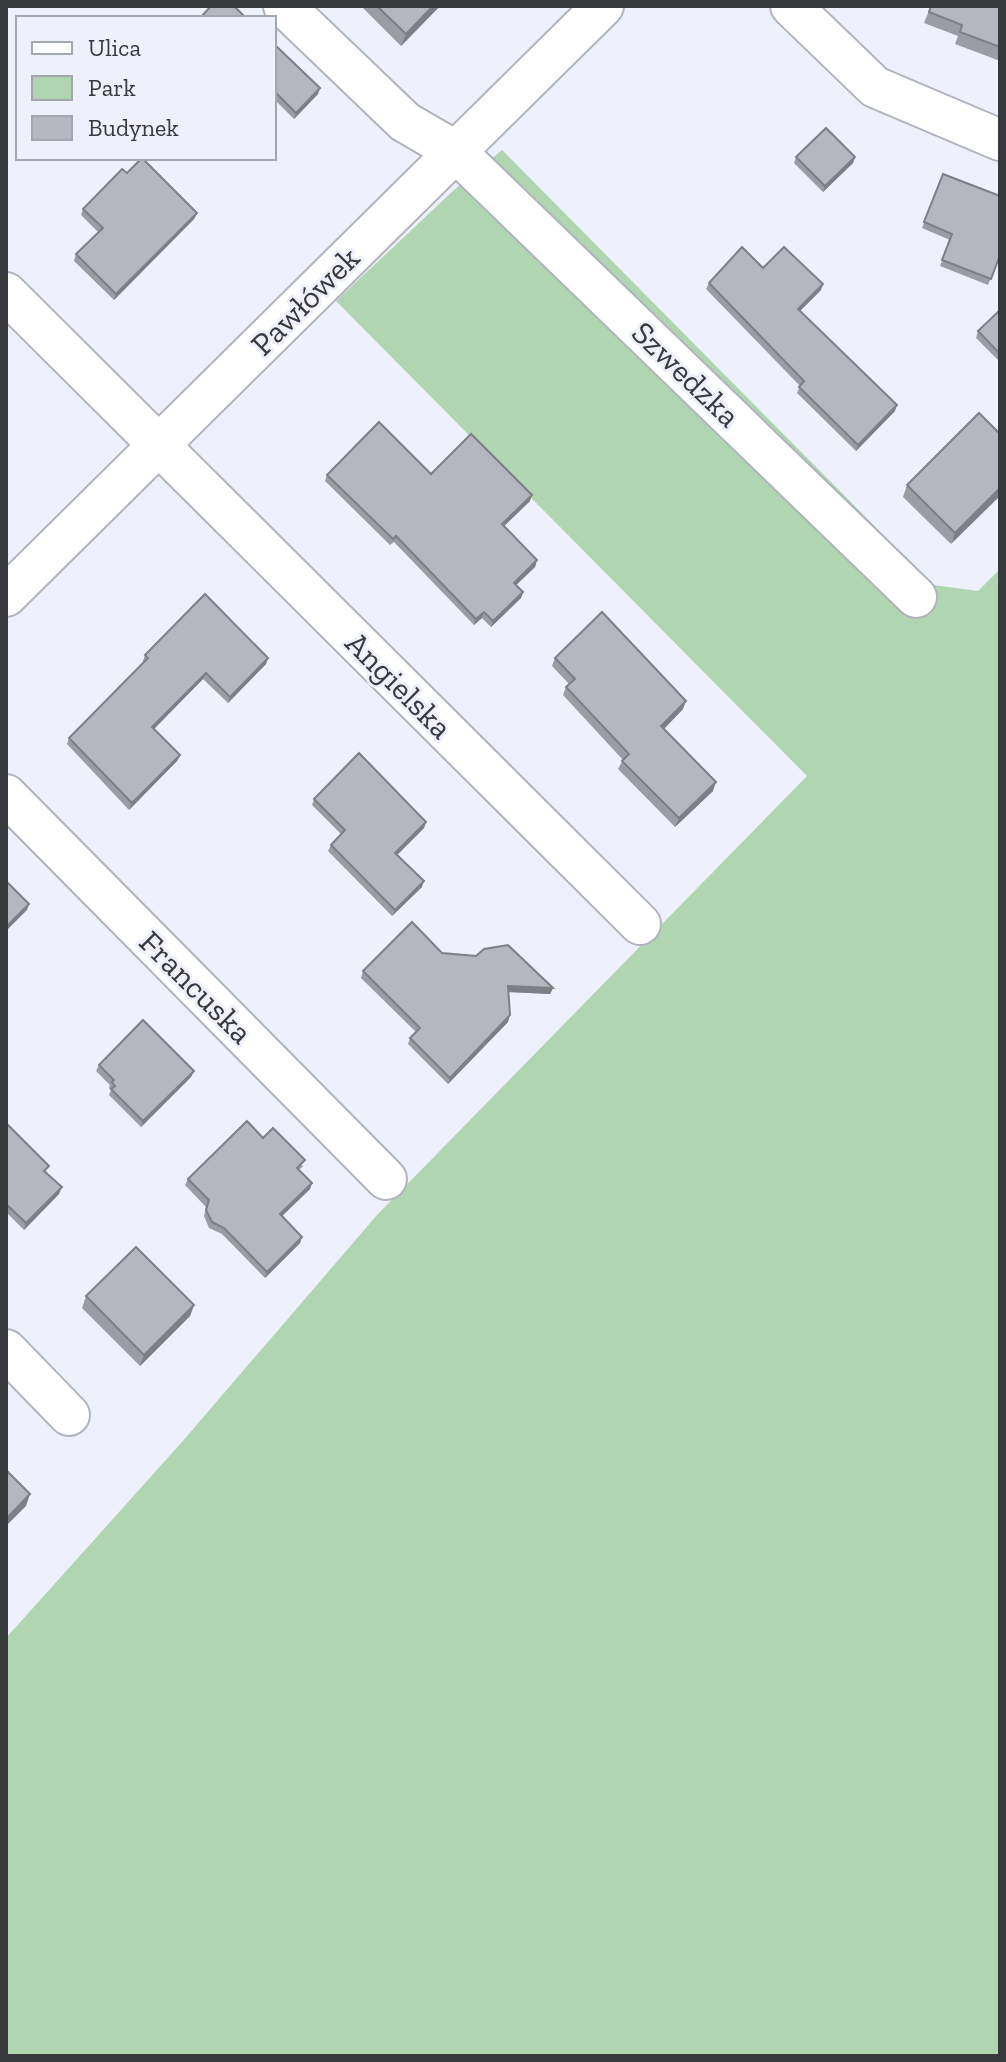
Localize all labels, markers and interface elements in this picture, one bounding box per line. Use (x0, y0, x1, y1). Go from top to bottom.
legend (16, 16, 276, 160)
text: Ulica (88, 33, 141, 62)
text: Park (88, 73, 136, 102)
text: Budynek (88, 113, 179, 142)
street label: Pawłówek (243, 239, 367, 363)
street label: Szwedzka (624, 313, 748, 435)
street label: Angielska (338, 624, 460, 746)
street label: Francuska (132, 923, 260, 1051)

